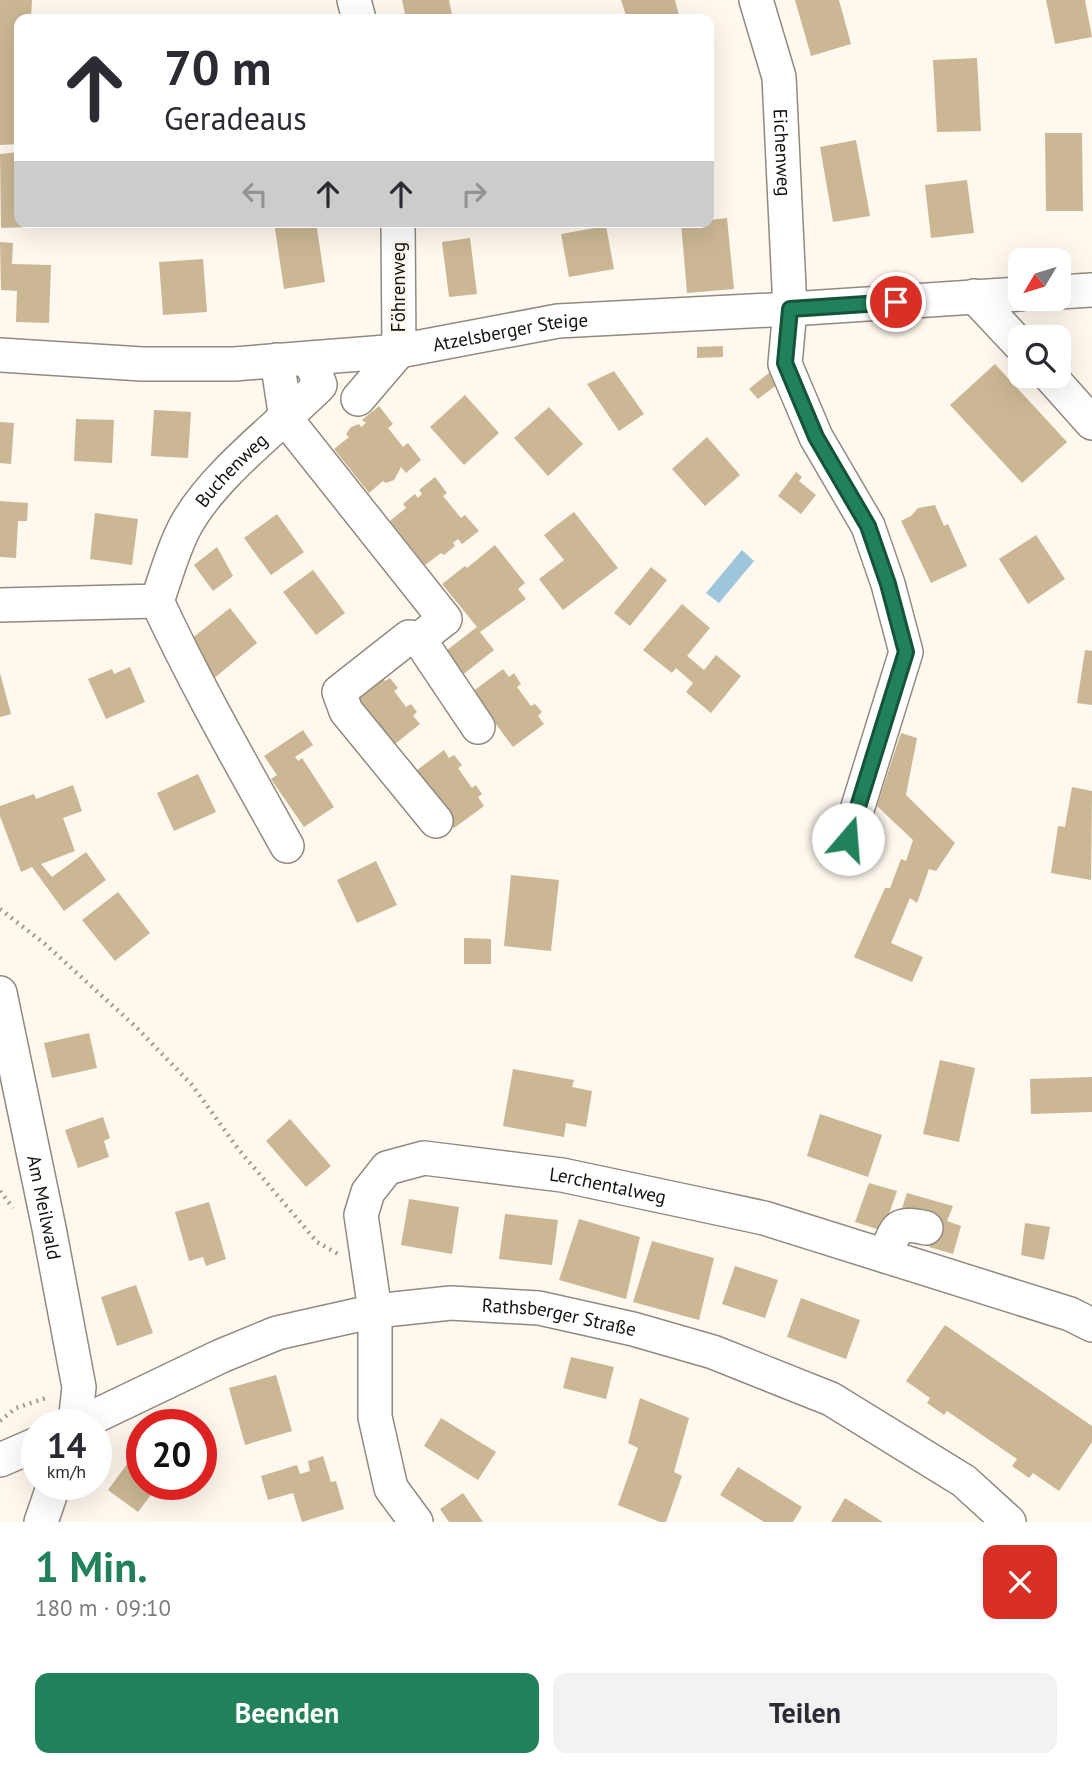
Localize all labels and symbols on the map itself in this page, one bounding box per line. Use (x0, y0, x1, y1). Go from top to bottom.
street label: Eichenweg (769, 108, 797, 197)
street label: Föhrenweg (386, 242, 410, 332)
north arrow (1008, 248, 1071, 312)
pin (866, 272, 926, 332)
street label: Atzelsberger Steige (431, 307, 589, 356)
street label: Buchenweg (190, 428, 272, 512)
position arrow (811, 802, 885, 876)
street label: Am Meilwald (22, 1153, 67, 1262)
street label: Lerchentalweg (548, 1162, 669, 1209)
street label: Rathsberger Straße (481, 1293, 639, 1341)
speed limit sign: 20 (126, 1409, 217, 1500)

